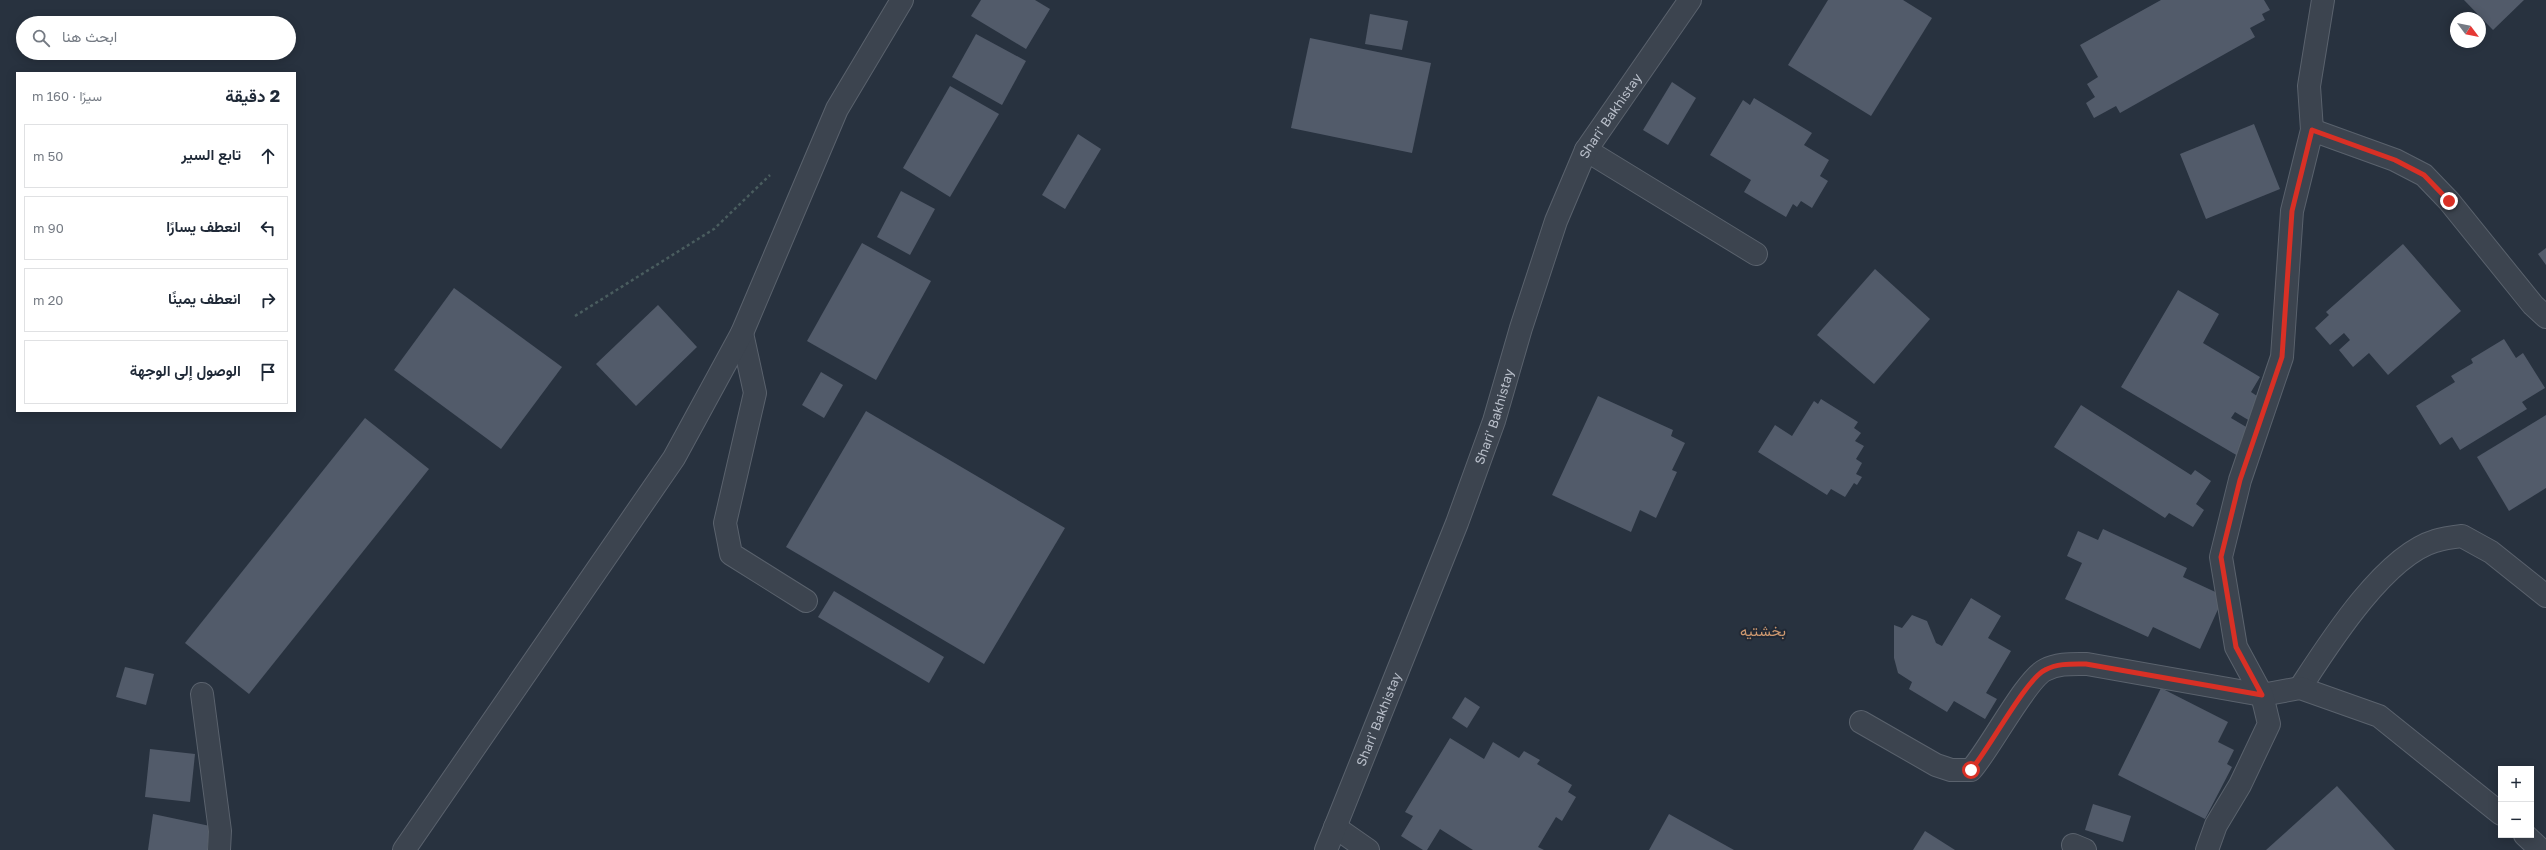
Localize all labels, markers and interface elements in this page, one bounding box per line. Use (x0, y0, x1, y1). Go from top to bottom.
north arrow (2450, 12, 2486, 48)
search box (16, 16, 296, 60)
icon: search (30, 27, 52, 49)
text: ابحث هنا (62, 27, 117, 45)
street label: Shari' Bakhistay (1575, 70, 1645, 161)
text: 2 دقيقة (225, 85, 280, 106)
text: سيرًا · 160 m (32, 88, 102, 104)
text: تابع السير (181, 145, 241, 163)
icon: ahead (257, 145, 279, 167)
text: 50 m (33, 148, 63, 164)
route end (2440, 192, 2458, 210)
text: انعطف يسارًا (166, 217, 241, 235)
icon: left (257, 217, 279, 239)
text: 90 m (33, 220, 64, 236)
text: انعطف يمينًا (168, 289, 241, 307)
icon: right (257, 289, 279, 311)
text: 20 m (33, 292, 63, 308)
text: الوصول إلى الوجهة (130, 361, 241, 379)
icon: arrive (257, 361, 279, 383)
street label: Shari' Bakhistay (1471, 366, 1517, 467)
district label: بخشتيه (1740, 621, 1786, 640)
street label: Shari' Bakhistay (1352, 669, 1405, 768)
route start (1962, 761, 1980, 779)
map controls (2498, 766, 2534, 838)
button: + (2498, 766, 2534, 802)
button: − (2498, 802, 2534, 838)

